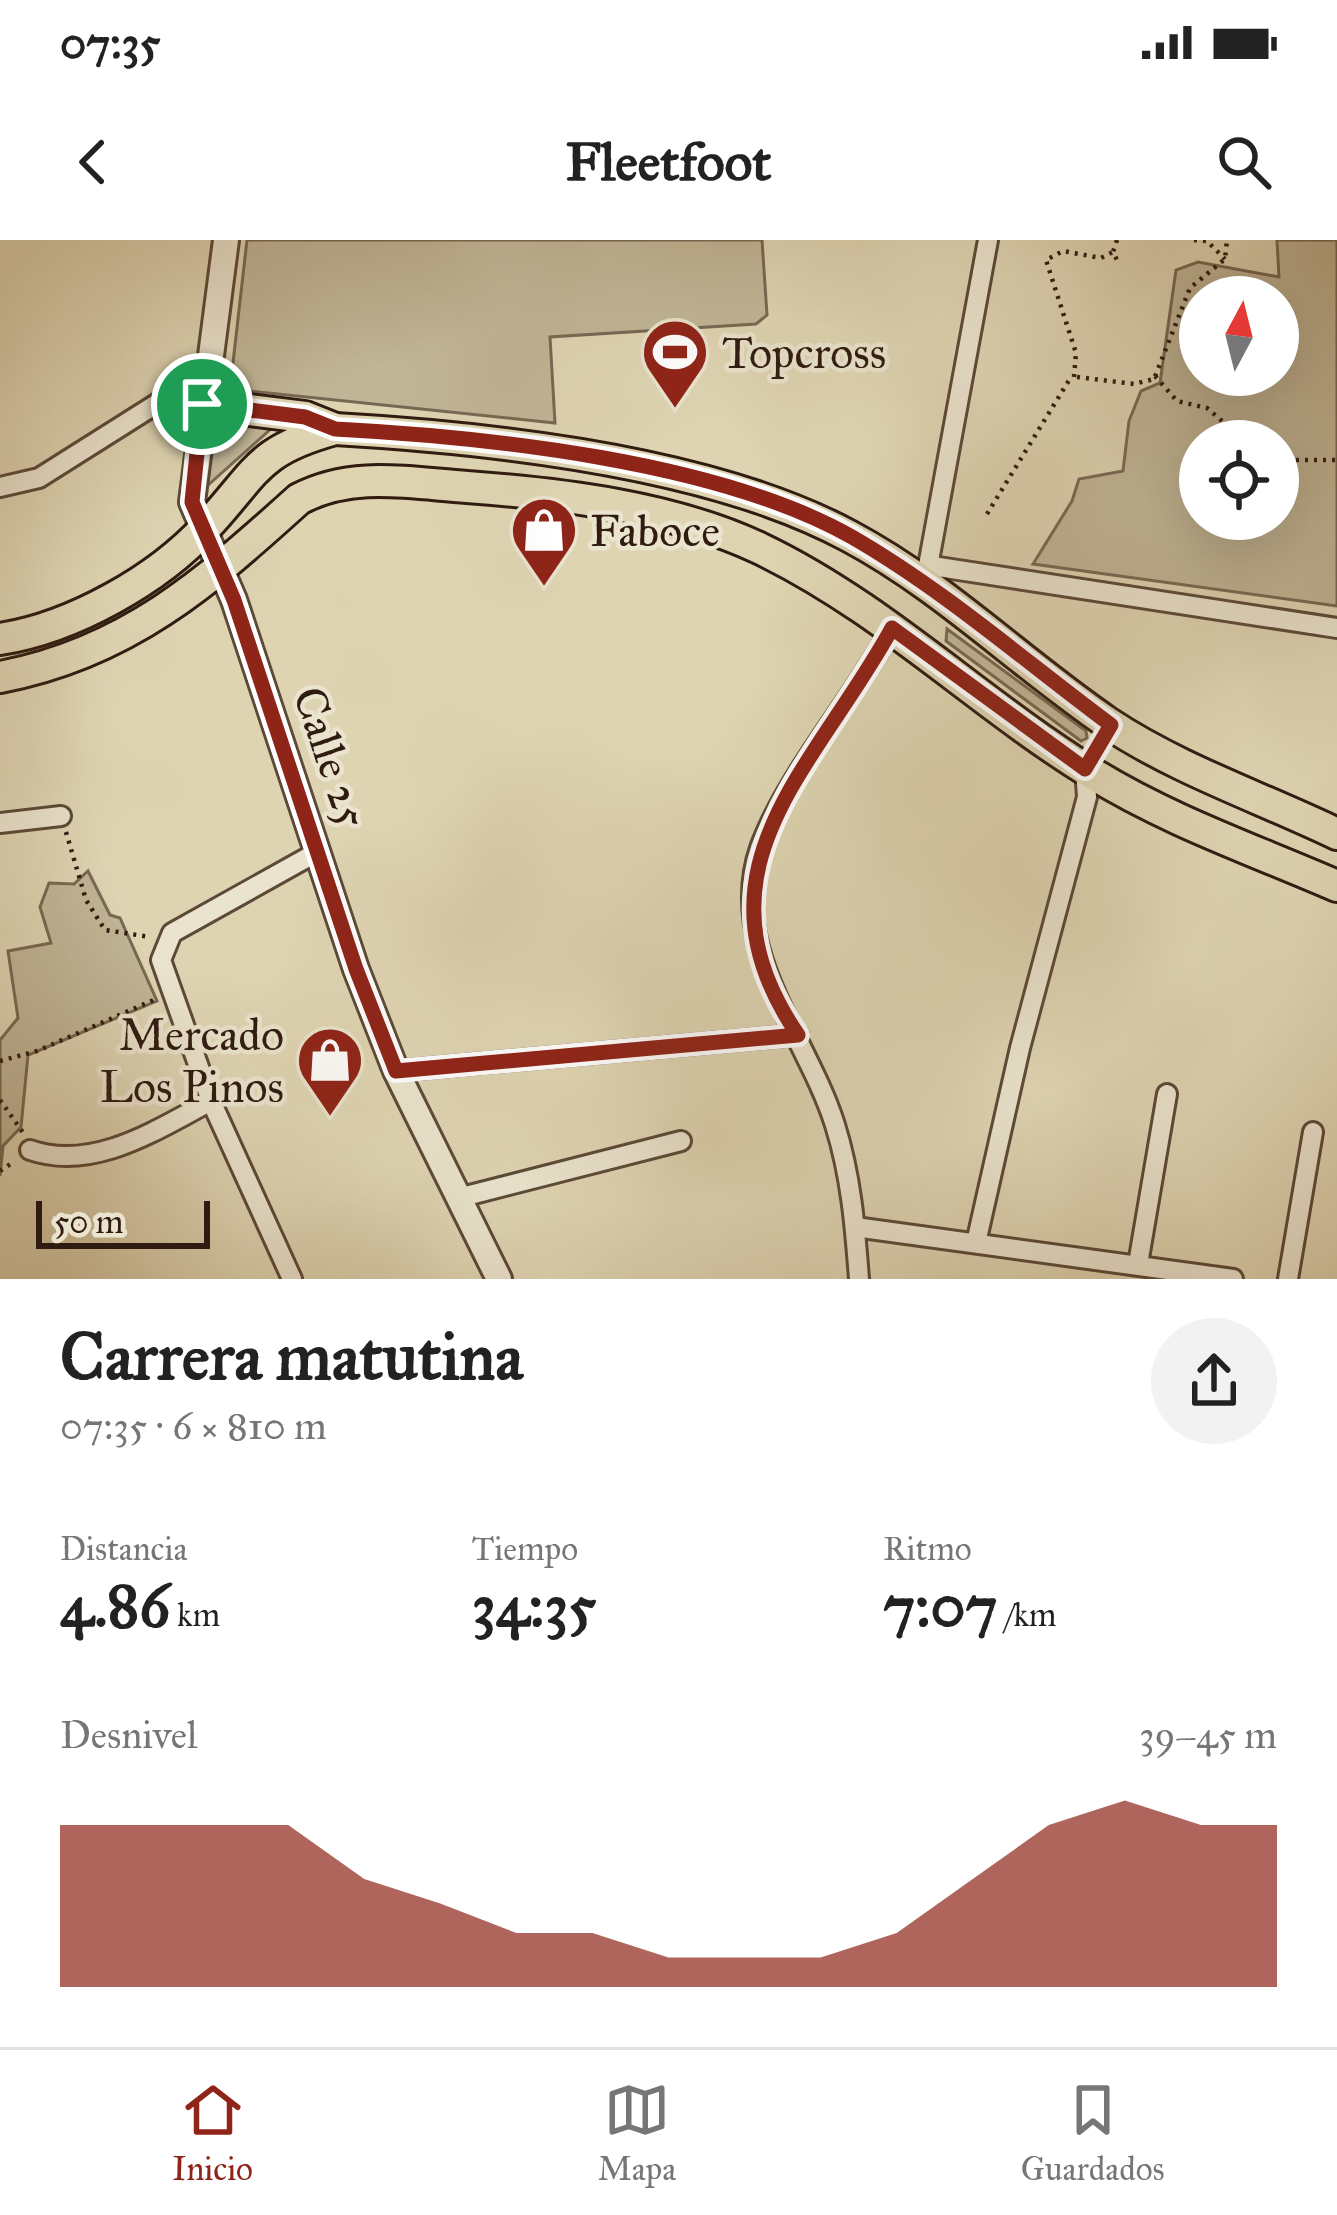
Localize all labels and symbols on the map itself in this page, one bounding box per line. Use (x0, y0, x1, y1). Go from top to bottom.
north arrow (1179, 276, 1299, 396)
sports icon: Topcross (640, 317, 710, 411)
place label: Topcross (722, 325, 886, 380)
pin (151, 353, 253, 455)
shop icon: Faboce (509, 495, 579, 589)
place label: Faboce (590, 503, 720, 558)
street label: Calle 25 (281, 679, 381, 835)
place label: Mercado Los Pinos (100, 1007, 284, 1114)
shop icon: Mercado Los Pinos (295, 1025, 365, 1119)
scale bar (36, 1195, 210, 1248)

